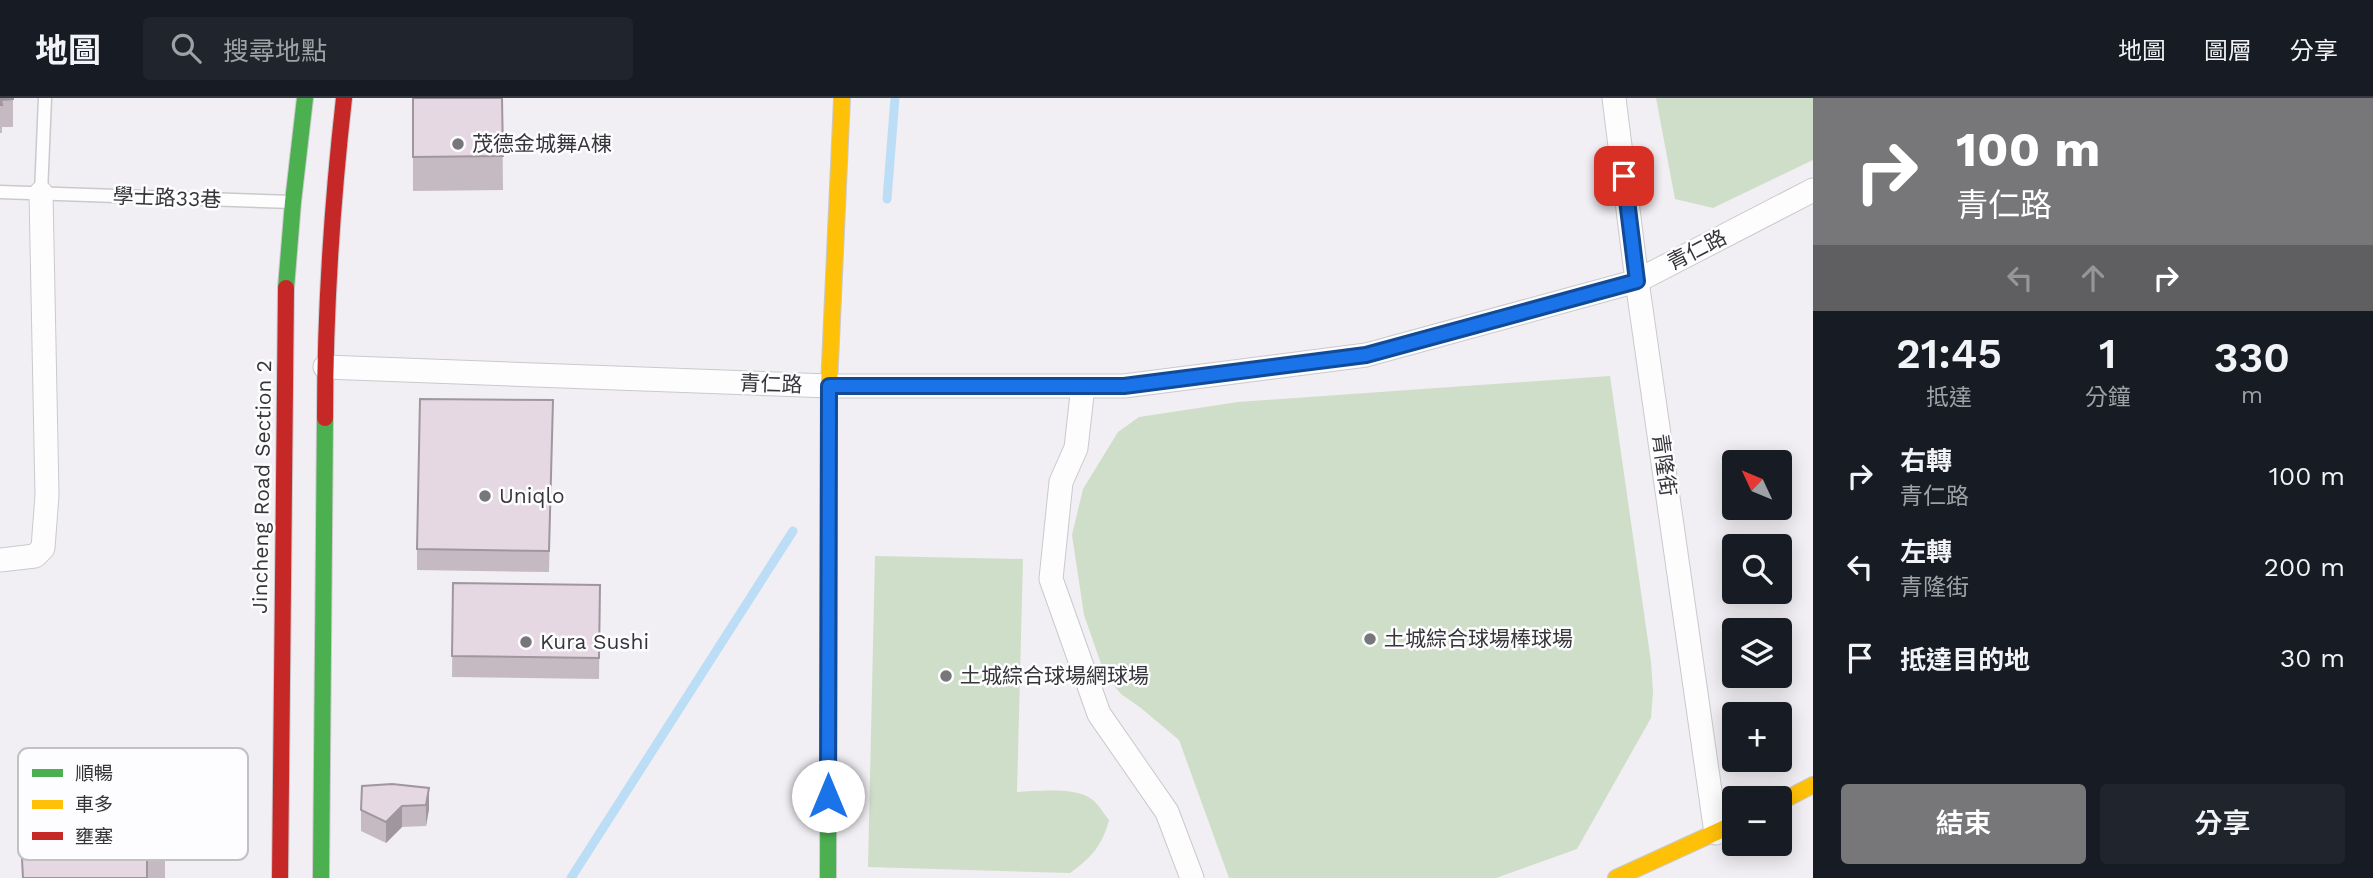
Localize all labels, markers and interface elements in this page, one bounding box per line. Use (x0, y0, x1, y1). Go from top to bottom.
search box (143, 17, 633, 80)
icon: search (167, 29, 205, 67)
text: 地圖 (35, 31, 101, 70)
text: 搜尋地點 (223, 36, 327, 66)
text: 地圖 (2118, 37, 2166, 65)
text: 圖層 (2204, 37, 2252, 65)
text: 分享 (2290, 37, 2338, 65)
text: 100 m (1956, 120, 2100, 178)
icon: right (1841, 126, 1932, 217)
place label: 茂德金城舞A棟 (472, 131, 612, 156)
marker: 茂德金城舞A棟 (450, 136, 466, 152)
pin (1594, 146, 1654, 206)
icon: arrive (1605, 157, 1643, 195)
street label: 學士路33巷 (112, 183, 222, 212)
text: 青仁路 (1956, 186, 2052, 224)
street label: 青仁路 (1663, 224, 1731, 275)
icon: left (2001, 259, 2039, 297)
icon: ahead (2074, 259, 2112, 297)
icon: right (2147, 259, 2185, 297)
text: 21:45 (1896, 329, 2002, 378)
text: 1 (2099, 329, 2117, 378)
text: 330 (2214, 333, 2290, 382)
street label: Jincheng Road Section 2 (247, 360, 276, 614)
street label: 青仁路 (739, 370, 803, 397)
text: m (2241, 382, 2263, 409)
text: 抵達 (1926, 384, 1972, 411)
text: 分鐘 (2085, 384, 2131, 411)
street label: 青隆街 (1648, 432, 1681, 498)
text: 右轉 (1900, 446, 1952, 476)
north arrow (1722, 450, 1792, 520)
map controls (1722, 450, 1792, 856)
icon: right (1841, 457, 1879, 495)
text: 100 m (2269, 461, 2345, 491)
place label: Uniqlo (499, 483, 565, 508)
text: 青仁路 (1900, 483, 1969, 510)
marker: Uniqlo (477, 488, 493, 504)
button: search (1722, 534, 1792, 604)
text: 左轉 (1900, 537, 1952, 567)
icon: left (1841, 548, 1879, 586)
text: 200 m (2264, 552, 2345, 582)
text: 青隆街 (1900, 574, 1969, 601)
button: layers (1722, 618, 1792, 688)
place label: 土城綜合球場棒球場 (1384, 626, 1573, 651)
place label: Kura Sushi (540, 629, 649, 654)
marker: 土城綜合球場棒球場 (1362, 631, 1378, 647)
marker: Kura Sushi (518, 634, 534, 650)
icon: arrive (1841, 639, 1879, 677)
text: 30 m (2280, 643, 2345, 673)
text: 抵達目的地 (1900, 645, 2030, 675)
place label: 土城綜合球場網球場 (960, 663, 1149, 688)
marker: 土城綜合球場網球場 (938, 668, 954, 684)
button: + (1722, 702, 1792, 772)
legend (18, 748, 248, 860)
position arrow (791, 759, 865, 833)
text: 順暢 (75, 762, 113, 785)
button: 結束 (1841, 784, 2086, 864)
button: 分享 (2100, 784, 2345, 864)
button: − (1722, 786, 1792, 856)
text: 車多 (75, 793, 113, 816)
text: 壅塞 (75, 825, 113, 848)

